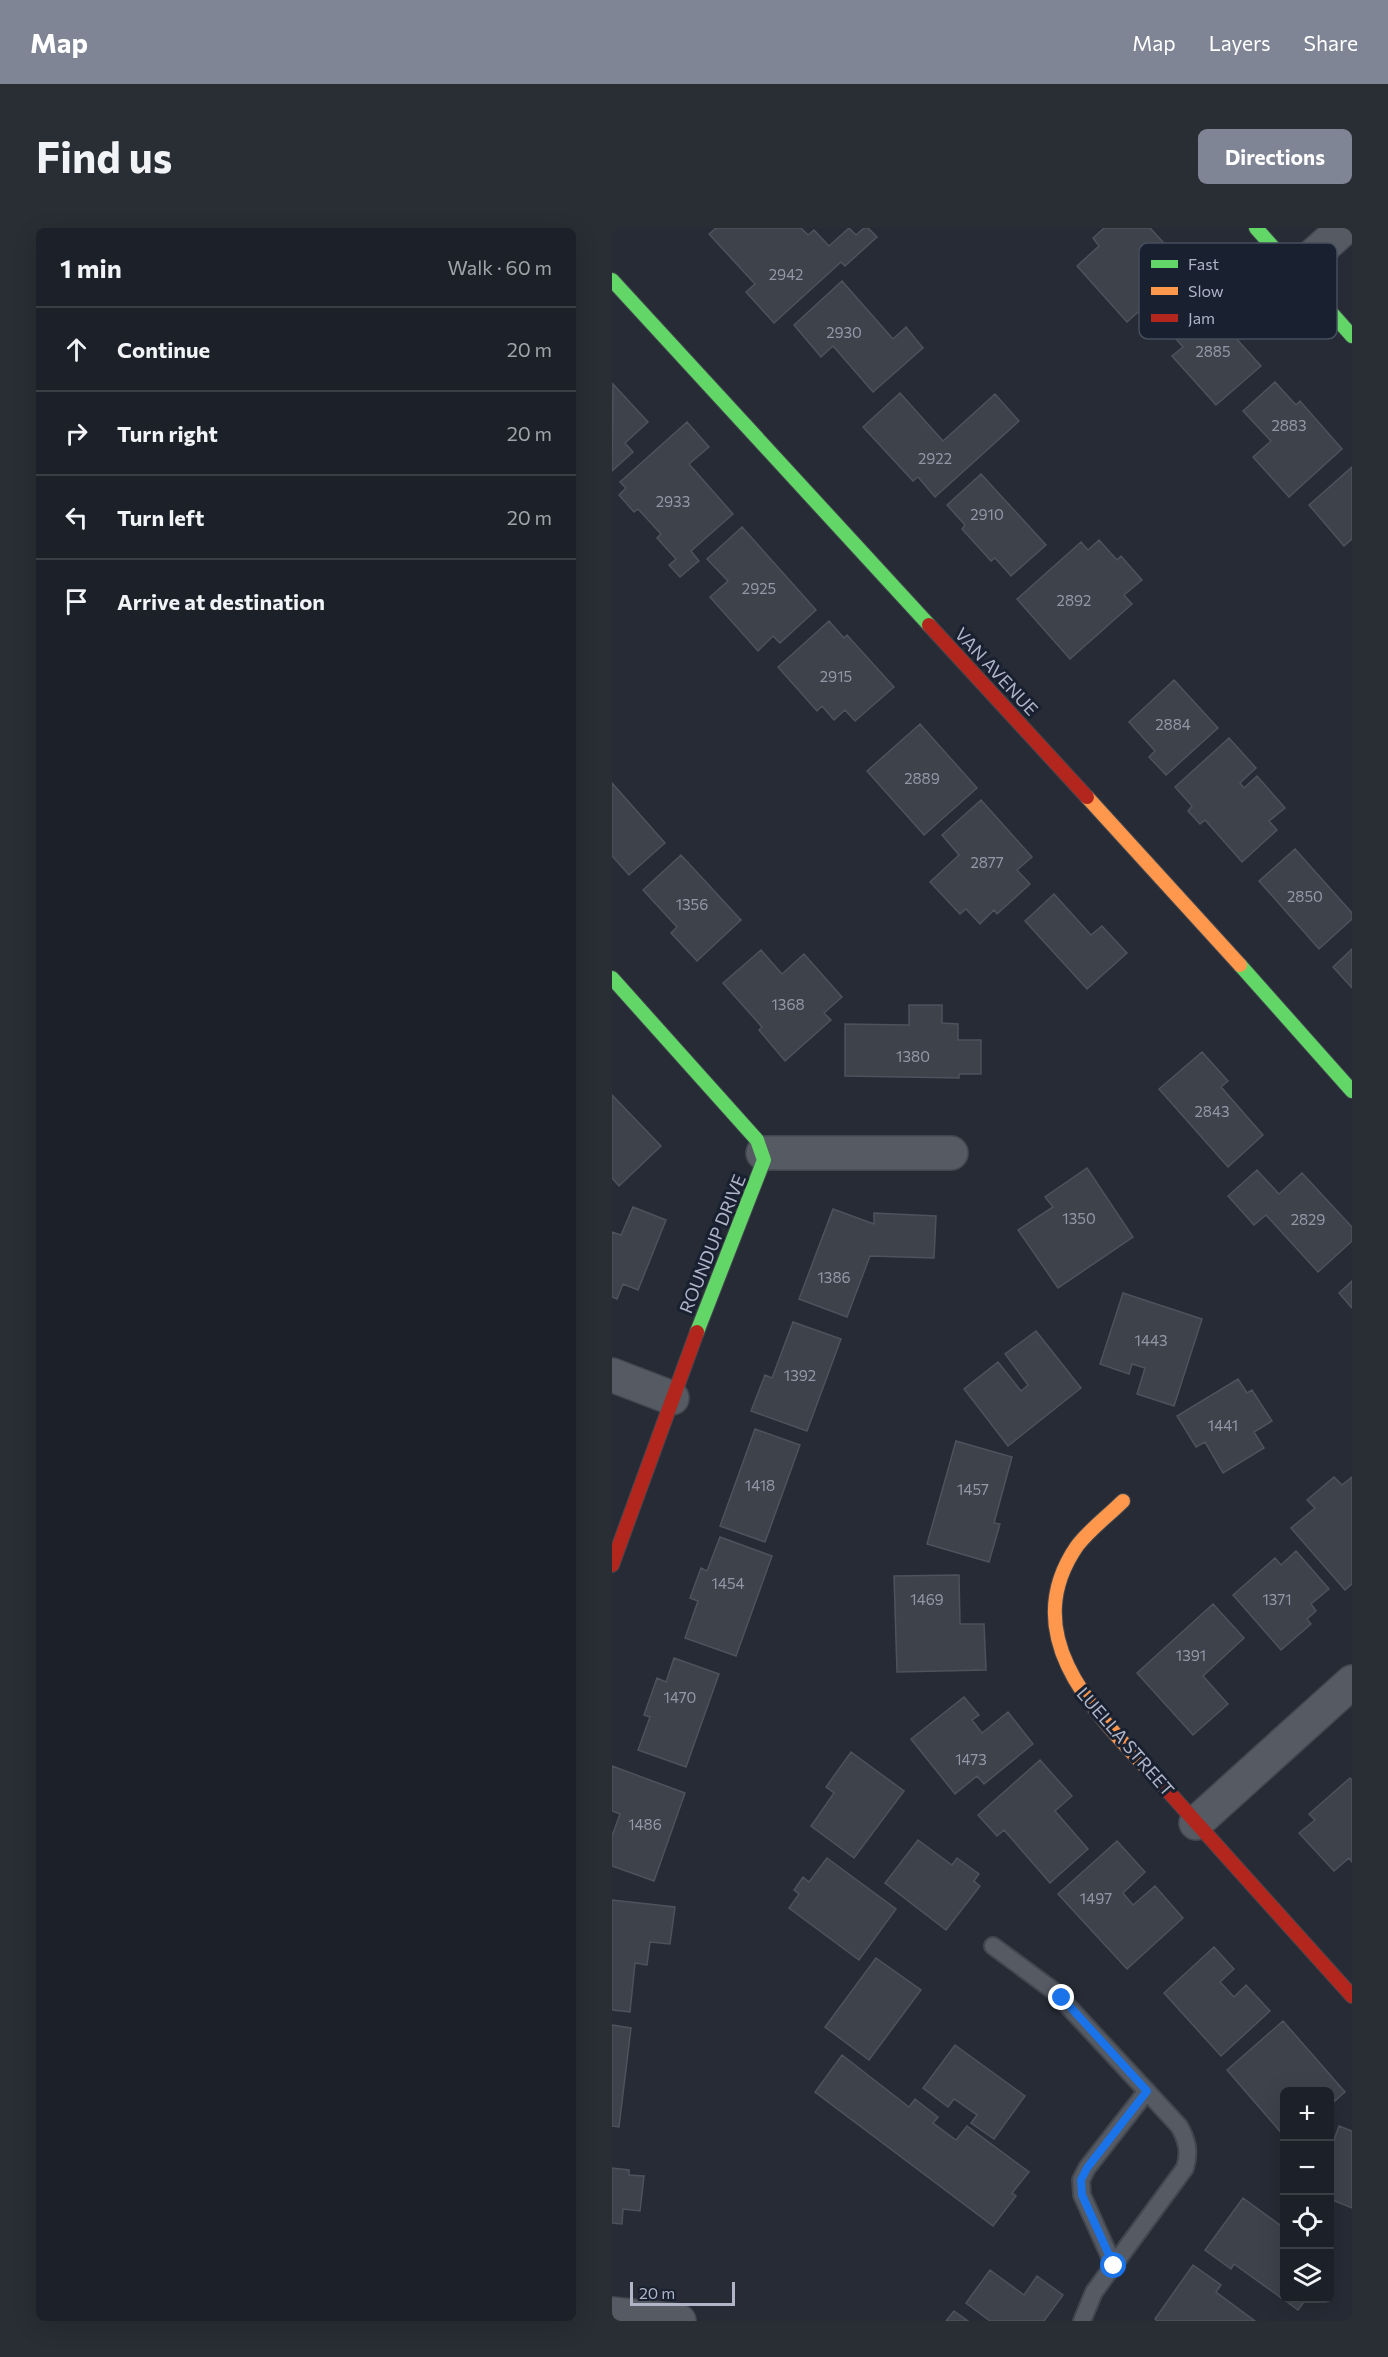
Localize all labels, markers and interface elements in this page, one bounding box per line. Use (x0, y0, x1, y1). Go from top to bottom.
text: Map (30, 25, 88, 59)
text: Map (1132, 30, 1176, 55)
text: Layers (1209, 30, 1271, 55)
text: Share (1304, 30, 1358, 55)
button: Directions (1198, 129, 1352, 184)
text: Find us (36, 130, 172, 182)
legend (1139, 243, 1337, 339)
text: 1 min (60, 252, 122, 283)
text: Fast (1188, 254, 1219, 273)
text: Walk · 60 m (447, 255, 552, 279)
house number: 2942 (769, 265, 803, 283)
text: Slow (1188, 281, 1224, 300)
text: Jam (1188, 308, 1215, 327)
house number: 2930 (826, 323, 862, 341)
icon: ahead (60, 333, 93, 366)
text: Continue (117, 336, 210, 363)
text: 20 m (507, 337, 552, 361)
house number: 2885 (1195, 342, 1231, 360)
house number: 2883 (1271, 416, 1307, 434)
icon: right (60, 417, 93, 450)
text: Turn right (117, 420, 218, 447)
text: 20 m (507, 421, 552, 445)
house number: 2922 (918, 449, 952, 467)
house number: 2933 (656, 492, 690, 510)
icon: left (60, 501, 93, 534)
text: Turn left (117, 504, 204, 531)
text: 20 m (507, 505, 552, 529)
house number: 2910 (970, 505, 1004, 523)
house number: 2925 (742, 579, 776, 597)
icon: arrive (60, 585, 93, 618)
text: Arrive at destination (117, 588, 325, 615)
house number: 2892 (1057, 591, 1091, 609)
street label: VAN AVENUE (950, 623, 1043, 720)
house number: 2915 (820, 667, 852, 685)
house number: 2884 (1155, 715, 1191, 733)
house number: 2889 (904, 769, 940, 787)
house number: 2877 (970, 853, 1004, 871)
house number: 2850 (1287, 887, 1323, 905)
house number: 1356 (676, 895, 708, 913)
house number: 1368 (771, 995, 805, 1013)
house number: 1380 (896, 1047, 930, 1065)
house number: 2843 (1195, 1102, 1229, 1120)
street label: ROUNDUP DRIVE (674, 1171, 750, 1316)
house number: 1350 (1062, 1209, 1096, 1227)
house number: 2829 (1291, 1210, 1325, 1228)
house number: 1386 (817, 1268, 851, 1286)
house number: 1443 (1135, 1331, 1167, 1349)
house number: 1392 (784, 1366, 816, 1384)
house number: 1441 (1208, 1416, 1238, 1434)
house number: 1418 (745, 1476, 775, 1494)
house number: 1457 (957, 1480, 989, 1498)
house number: 1454 (711, 1574, 745, 1592)
house number: 1469 (910, 1590, 944, 1608)
house number: 1371 (1262, 1590, 1292, 1608)
house number: 1391 (1176, 1646, 1206, 1664)
street label: LUELLA STREET (1072, 1682, 1179, 1800)
house number: 1470 (664, 1688, 696, 1706)
house number: 1473 (955, 1750, 987, 1768)
house number: 1486 (628, 1815, 662, 1833)
house number: 1497 (1080, 1889, 1112, 1907)
route end (1048, 1984, 1074, 2010)
map controls (1280, 2087, 1334, 2303)
button: + (1280, 2087, 1334, 2141)
button: − (1280, 2141, 1334, 2195)
button: locate (1280, 2195, 1334, 2249)
button: layers (1280, 2249, 1334, 2303)
route start (1100, 2252, 1126, 2278)
scale bar (630, 2279, 735, 2306)
text: 20 m (639, 2283, 675, 2302)

